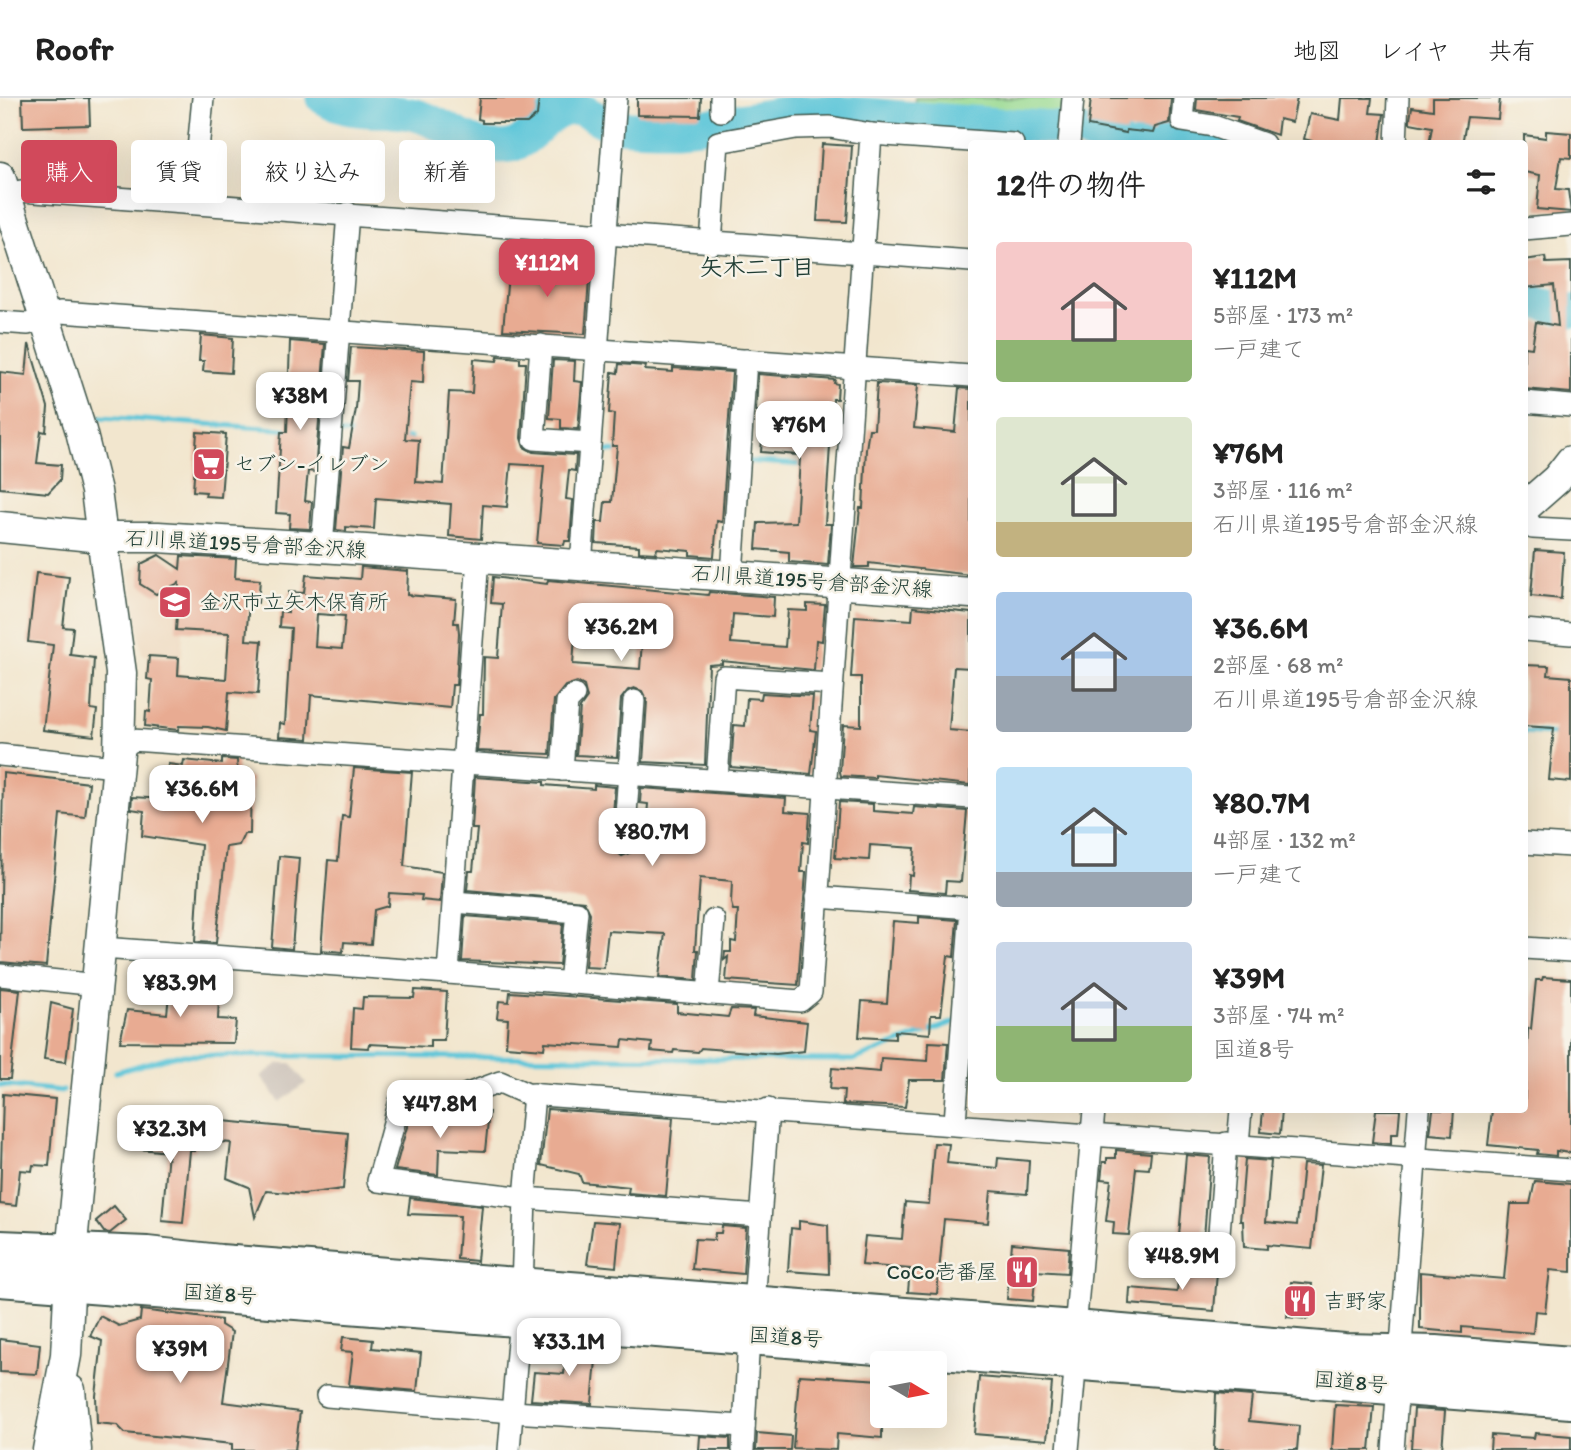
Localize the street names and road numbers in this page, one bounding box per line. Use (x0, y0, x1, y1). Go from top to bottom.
street label: 石川県道195号倉部金沢線 (125, 525, 367, 562)
street label: 石川県道195号倉部金沢線 (691, 560, 933, 601)
street label: 国道8号 (182, 1278, 258, 1309)
street label: 国道8号 (748, 1321, 824, 1352)
street label: 国道8号 (1313, 1366, 1389, 1397)

